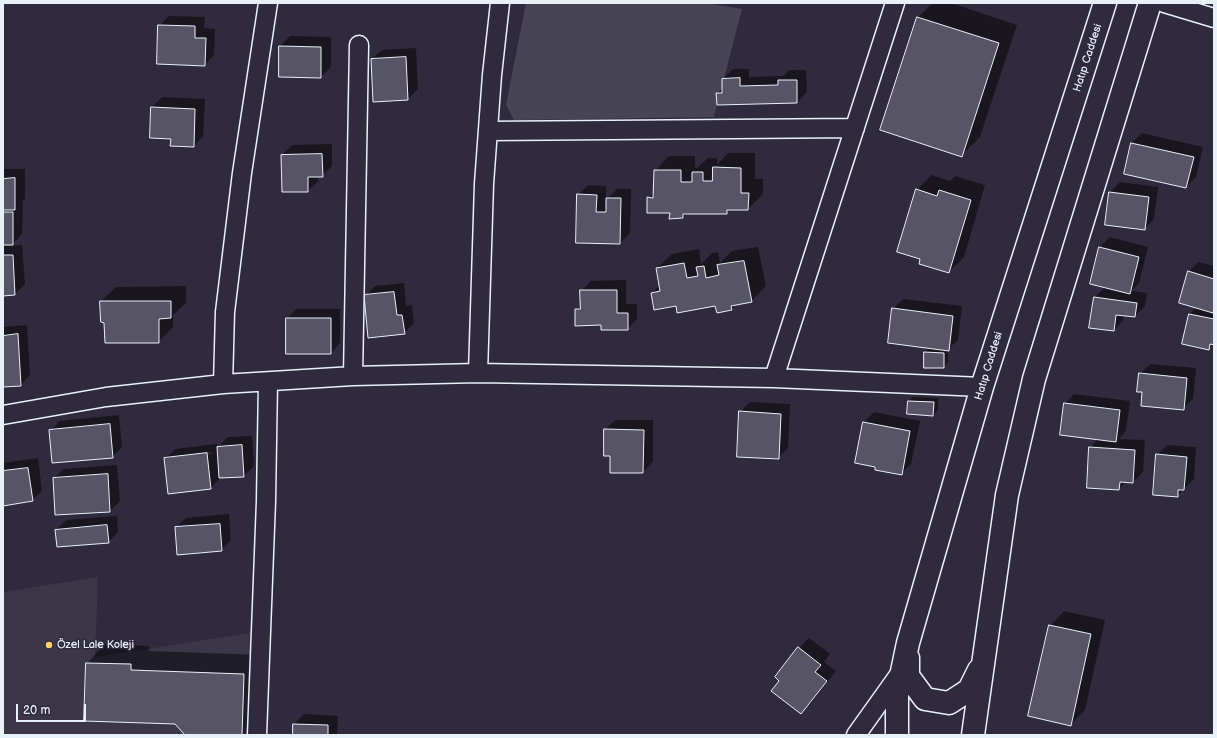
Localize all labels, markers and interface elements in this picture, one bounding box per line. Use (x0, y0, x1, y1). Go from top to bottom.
street label: Hatıp Caddesi (1071, 22, 1105, 94)
street label: Hatıp Caddesi (972, 330, 1006, 402)
place label: Özel Lale Koleji (57, 638, 134, 652)
marker: Özel Lale Koleji (44, 640, 54, 650)
scale bar (18, 696, 88, 722)
text: 20 m (23, 703, 50, 718)

